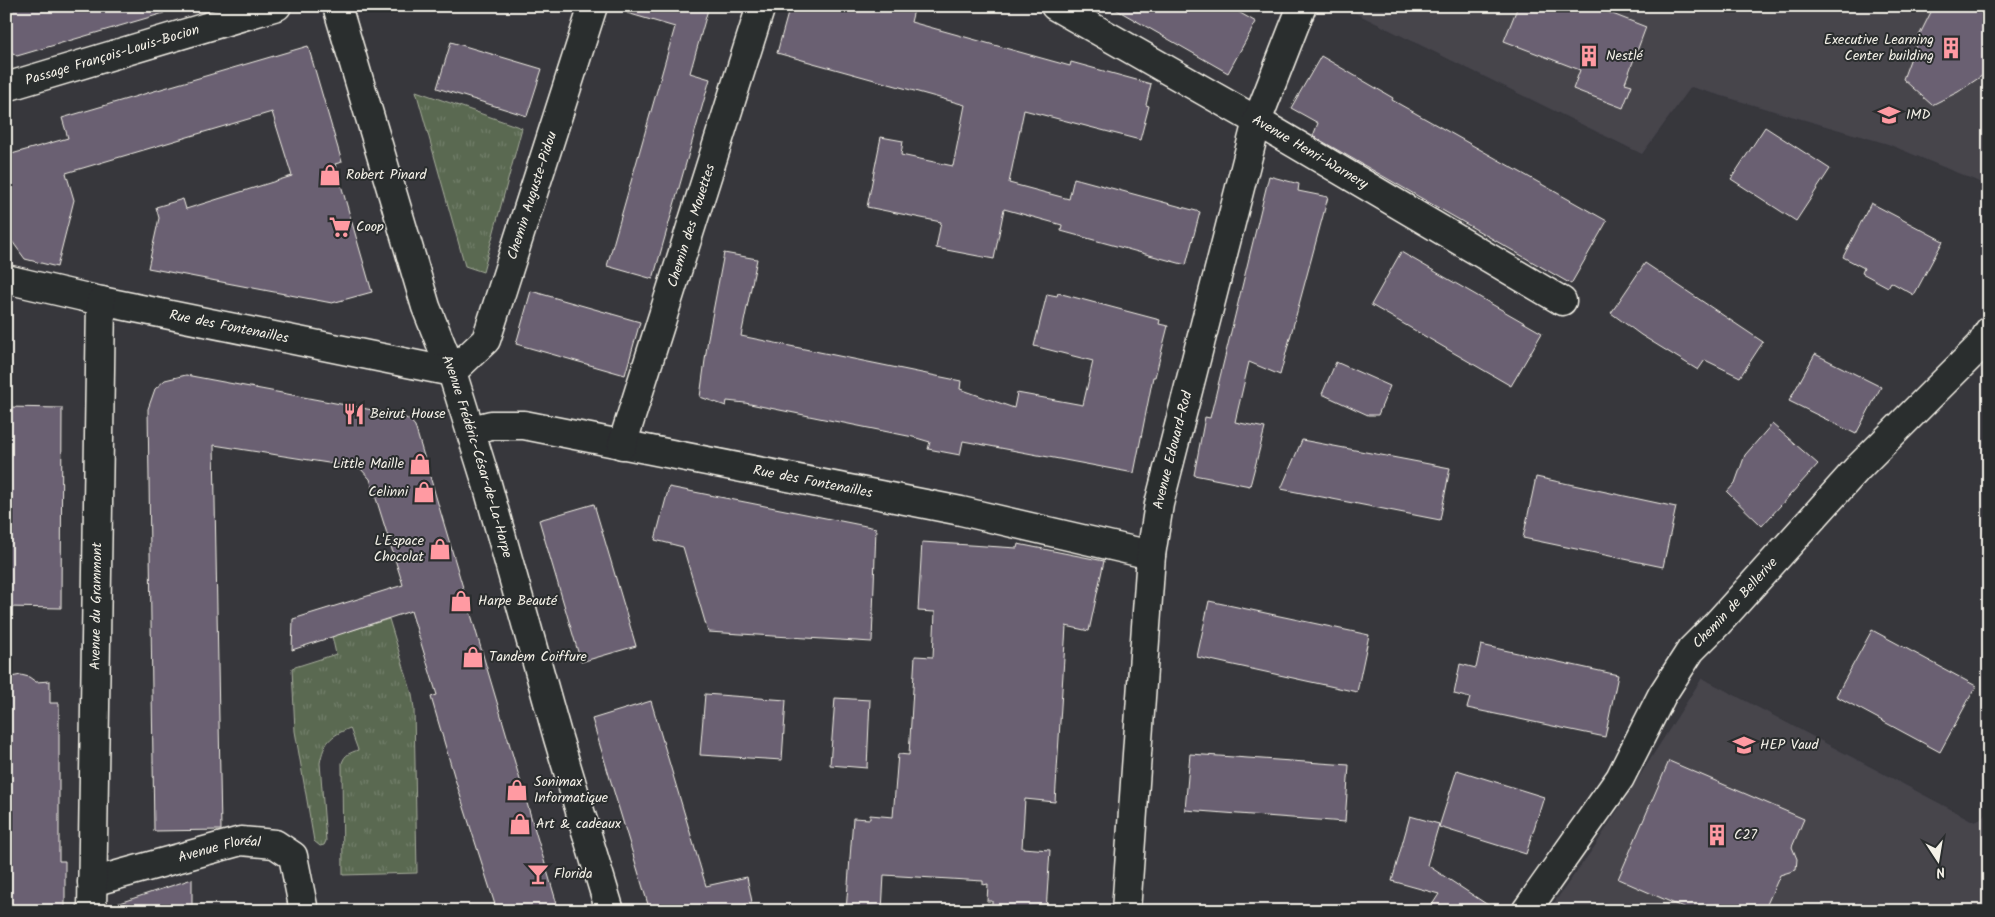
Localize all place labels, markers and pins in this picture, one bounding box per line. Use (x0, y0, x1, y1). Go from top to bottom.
place label: Executive Learning Center building (1824, 29, 1934, 67)
building icon: Executive Learning Center building (1938, 35, 1964, 61)
building icon: Nestlé (1576, 43, 1602, 69)
place label: Nestlé (1606, 45, 1644, 67)
school or university icon: IMD (1876, 102, 1902, 128)
place label: IMD (1906, 104, 1930, 126)
shop icon: Robert Pinard (317, 162, 343, 188)
place label: Robert Pinard (346, 164, 427, 186)
supermarket icon: Coop (327, 214, 353, 240)
place label: Coop (356, 216, 384, 238)
restaurant icon: Beirut House (341, 401, 367, 427)
place label: Beirut House (370, 403, 446, 425)
shop icon: Little Maille (407, 451, 433, 477)
place label: Little Maille (333, 453, 405, 475)
shop icon: Celinni (411, 479, 437, 505)
place label: Celinni (368, 481, 409, 503)
place label: L'Espace Chocolat (374, 530, 425, 568)
shop icon: L'Espace Chocolat (427, 536, 453, 562)
shop icon: Harpe Beauté (448, 588, 474, 614)
place label: Harpe Beauté (478, 590, 558, 612)
shop icon: Tandem Coiffure (460, 644, 486, 670)
place label: Tandem Coiffure (489, 646, 588, 668)
school or university icon: HEP Vaud (1731, 732, 1757, 758)
place label: HEP Vaud (1760, 734, 1820, 756)
place label: Sonimax Informatique (534, 771, 609, 809)
shop icon: Sonimax Informatique (504, 777, 530, 803)
shop icon: Art & cadeaux (507, 811, 533, 837)
place label: Art & cadeaux (536, 813, 622, 835)
building icon: C27 (1704, 822, 1730, 848)
place label: C27 (1734, 824, 1758, 846)
bar icon: Florida (525, 861, 551, 887)
place label: Florida (554, 863, 593, 885)

